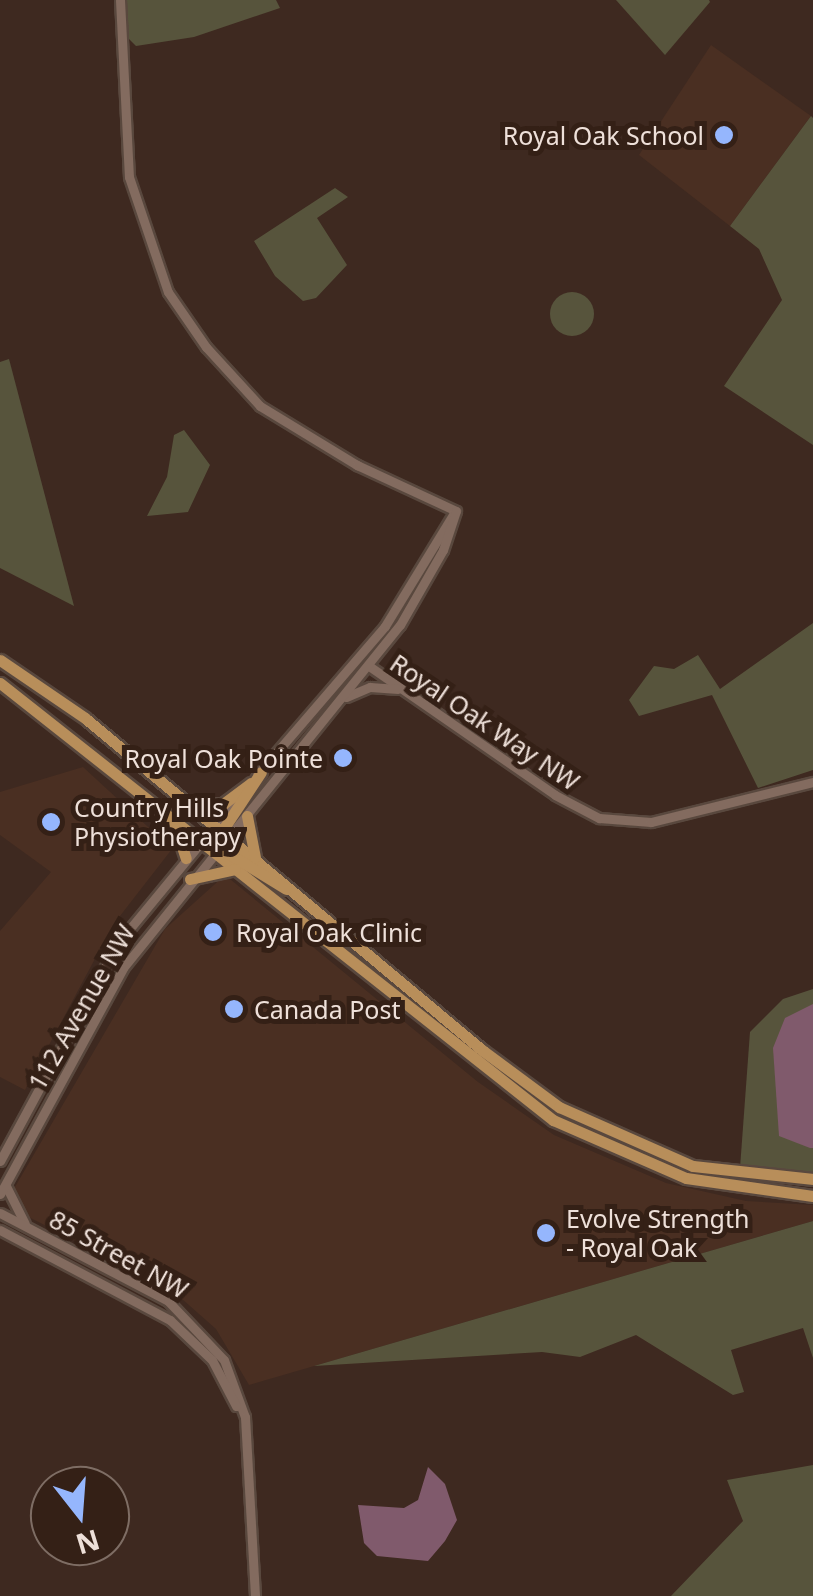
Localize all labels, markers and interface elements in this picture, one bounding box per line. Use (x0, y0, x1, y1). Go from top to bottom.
place label: Royal Oak School (503, 120, 704, 150)
marker: Royal Oak School (713, 124, 735, 146)
street label: Royal Oak Way NW (385, 648, 585, 796)
place label: Royal Oak Pointe (124, 743, 323, 773)
marker: Royal Oak Pointe (332, 747, 354, 769)
place label: Country Hills Physiotherapy (74, 793, 241, 852)
marker: Country Hills Physiotherapy (38, 809, 64, 835)
place label: Royal Oak Clinic (236, 917, 422, 947)
street label: 112 Avenue NW (22, 919, 140, 1095)
marker: Royal Oak Clinic (200, 919, 226, 945)
place label: Canada Post (254, 994, 400, 1024)
marker: Canada Post (223, 998, 245, 1020)
street label: 85 Street NW (45, 1204, 193, 1304)
place label: Evolve Strength - Royal Oak (566, 1204, 749, 1263)
marker: Evolve Strength - Royal Oak (535, 1222, 557, 1244)
north arrow (30, 1466, 130, 1566)
text: N (72, 1521, 105, 1564)

